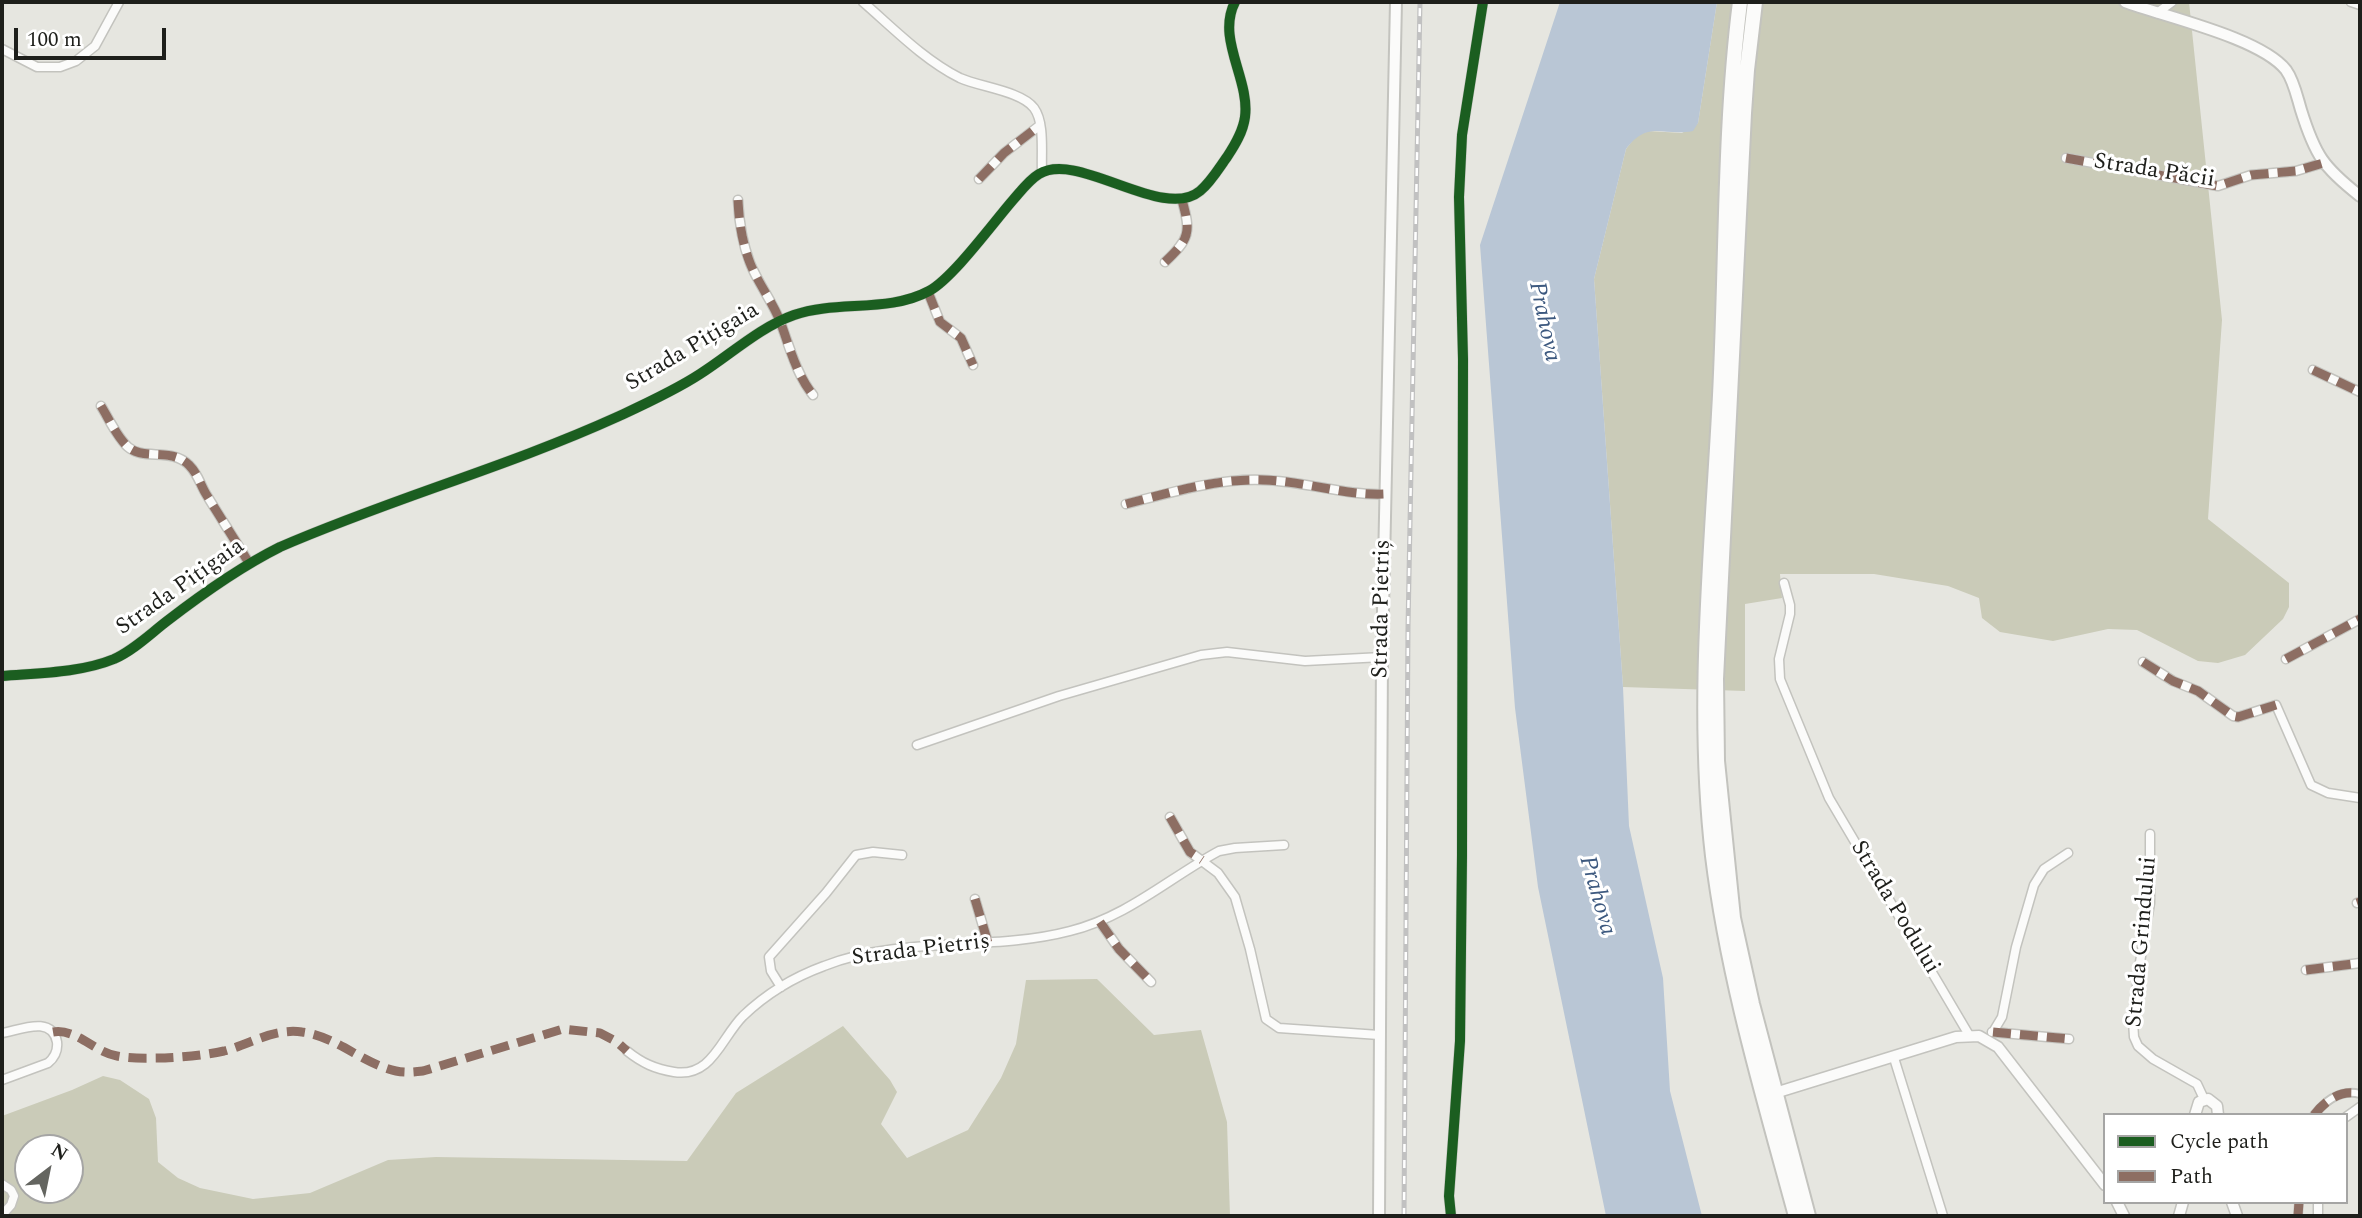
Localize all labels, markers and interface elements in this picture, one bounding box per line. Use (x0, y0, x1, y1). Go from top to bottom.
scale bar (18, 14, 170, 58)
text: 100 m (27, 24, 82, 56)
street label: Strada Păcii (2092, 149, 2216, 195)
water label: Prahova (1520, 279, 1566, 365)
street label: Strada Pițigaia (621, 297, 765, 399)
street label: Strada Pițigaia (111, 534, 251, 642)
street label: Strada Pietriș (1368, 539, 1398, 679)
street label: Strada Podului (1843, 836, 1945, 980)
water label: Prahova (1571, 853, 1621, 939)
street label: Strada Grindului (2122, 855, 2164, 1029)
street label: Strada Pietriș (850, 929, 992, 973)
legend (2103, 1113, 2348, 1204)
text: Cycle path (2170, 1126, 2269, 1158)
north arrow (14, 1134, 84, 1204)
text: N (45, 1136, 74, 1169)
text: Path (2170, 1161, 2213, 1193)

